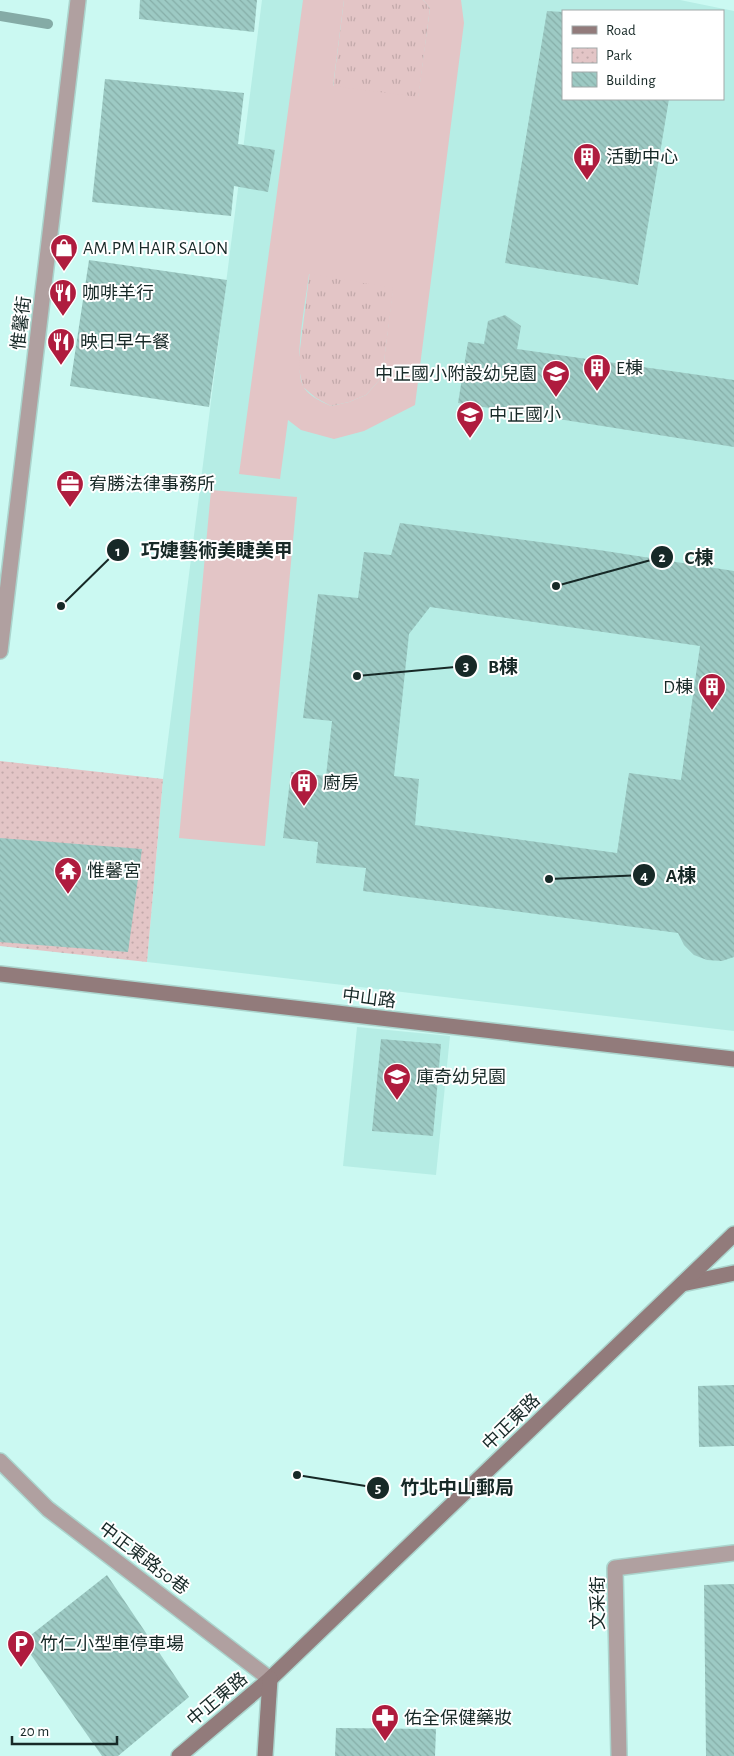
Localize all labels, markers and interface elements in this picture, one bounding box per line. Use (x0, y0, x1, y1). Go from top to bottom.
legend (562, 10, 724, 100)
text: Road (606, 23, 636, 38)
text: Park (606, 48, 632, 63)
text: Building (606, 73, 656, 88)
building icon: 活動中心 (572, 142, 602, 181)
place label: 活動中心 (606, 147, 678, 167)
shop icon: AM.PM HAIR SALON (49, 233, 79, 272)
place label: AM.PM HAIR SALON (83, 240, 228, 258)
restaurant icon: 咖啡羊行 (48, 278, 78, 317)
place label: 咖啡羊行 (82, 283, 154, 303)
street label: 惟馨街 (8, 295, 34, 351)
restaurant icon: 映日早午餐 (46, 327, 76, 366)
place label: 映日早午餐 (80, 332, 170, 352)
building icon: E棟 (582, 353, 612, 392)
place label: E棟 (616, 358, 643, 378)
school or university icon: 中正國小附設幼兒園 (541, 359, 571, 398)
place label: 中正國小附設幼兒園 (375, 364, 537, 384)
school or university icon: 中正國小 (455, 400, 485, 439)
place label: 中正國小 (489, 405, 561, 425)
office icon: 宥勝法律事務所 (55, 469, 85, 508)
place label: 宥勝法律事務所 (89, 474, 215, 494)
callout: 巧婕藝術美睫美甲 (106, 533, 303, 567)
text: 巧婕藝術美睫美甲 (141, 540, 293, 561)
callout: C棟 (649, 540, 723, 574)
text: 1 (115, 544, 121, 559)
text: C棟 (685, 547, 713, 568)
text: 2 (658, 550, 666, 565)
callout: B棟 (453, 649, 528, 683)
text: B棟 (488, 656, 518, 677)
text: 3 (463, 659, 469, 674)
building icon: D棟 (697, 672, 727, 711)
place label: D棟 (663, 677, 693, 697)
building icon: 廚房 (289, 768, 319, 807)
place label: 廚房 (323, 773, 359, 793)
temple icon: 惟馨宮 (53, 856, 83, 895)
callout: A棟 (631, 858, 707, 892)
place label: 惟馨宮 (87, 861, 141, 881)
text: A棟 (666, 865, 696, 886)
text: 4 (640, 869, 648, 884)
street label: 中山路 (341, 985, 397, 1011)
school or university icon: 庫奇幼兒園 (382, 1062, 412, 1101)
place label: 庫奇幼兒園 (416, 1067, 506, 1087)
street label: 中正東路 (478, 1390, 544, 1454)
callout: 竹北中山郵局 (365, 1471, 524, 1505)
text: 竹北中山郵局 (400, 1477, 514, 1498)
text: 5 (375, 1481, 381, 1496)
street label: 中正東路50巷 (95, 1518, 193, 1598)
street label: 文采街 (588, 1576, 608, 1630)
parking icon: 竹仁小型車停車場 (6, 1629, 36, 1668)
place label: 竹仁小型車停車場 (40, 1634, 184, 1654)
street label: 中正東路 (183, 1668, 251, 1730)
pharmacy icon: 佑全保健藥妝 (370, 1703, 400, 1742)
place label: 佑全保健藥妝 (404, 1708, 512, 1728)
scale bar (12, 1714, 118, 1746)
text: 20 m (20, 1724, 49, 1739)

